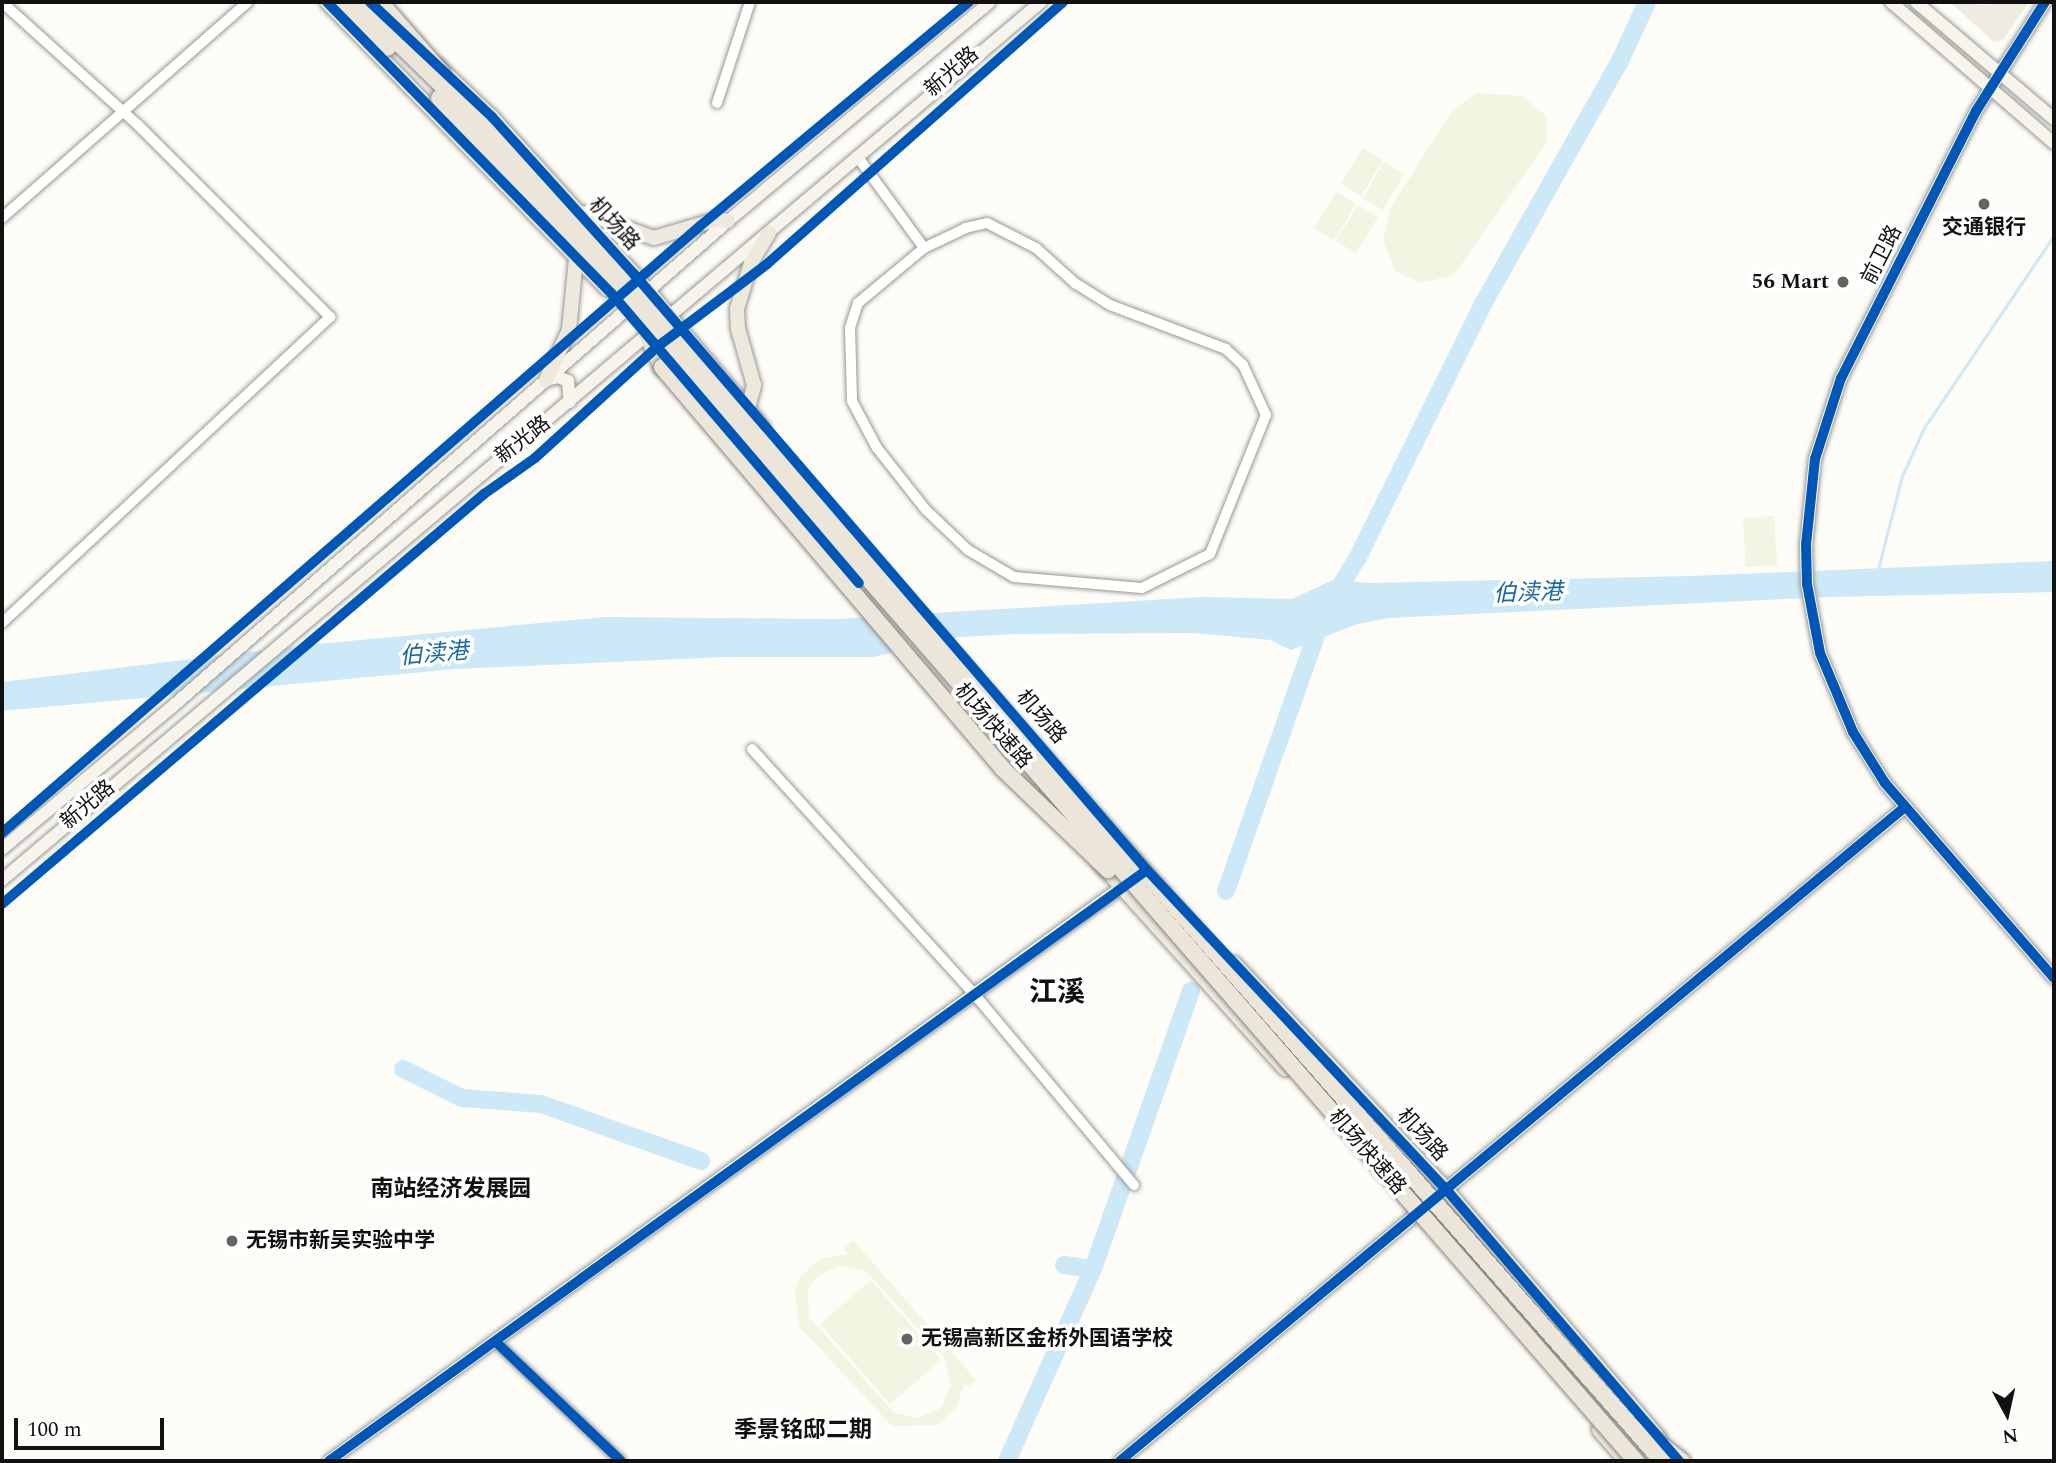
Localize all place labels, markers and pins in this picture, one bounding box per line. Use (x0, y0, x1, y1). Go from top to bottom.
marker: 交通银行 (1976, 196, 1992, 212)
place label: 交通银行 (1942, 215, 2026, 241)
place label: 56 Mart (1751, 269, 1829, 295)
marker: 56 Mart (1835, 274, 1851, 290)
place label: 无锡市新吴实验中学 (246, 1228, 435, 1254)
marker: 无锡市新吴实验中学 (224, 1233, 240, 1249)
place label: 无锡高新区金桥外国语学校 (921, 1326, 1173, 1352)
marker: 无锡高新区金桥外国语学校 (899, 1331, 915, 1347)

